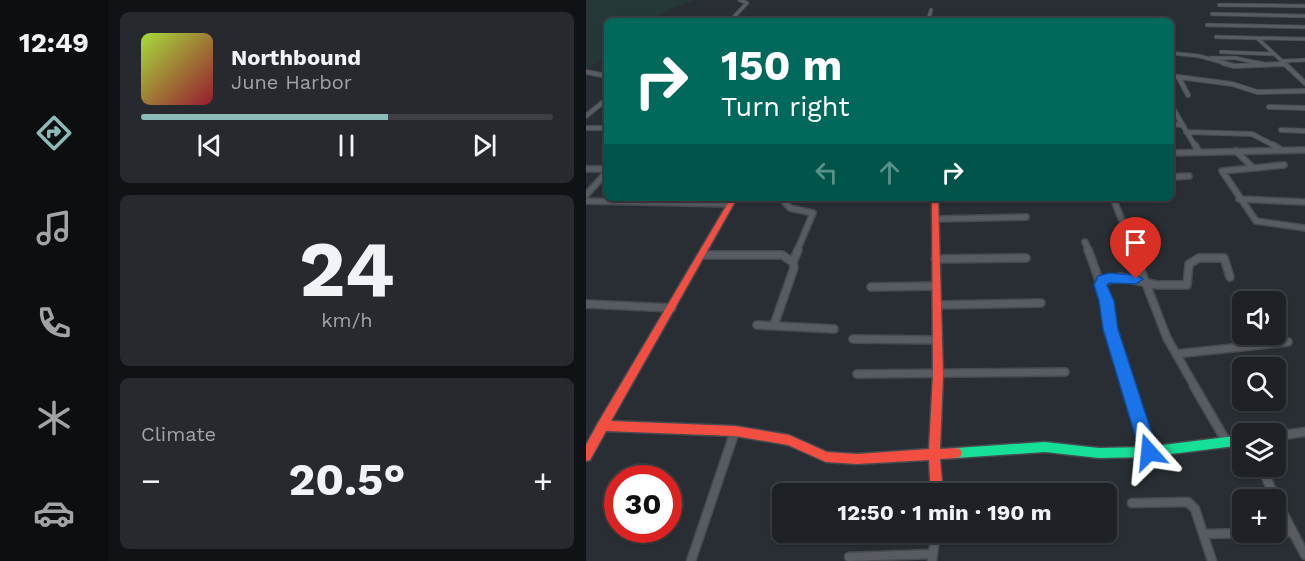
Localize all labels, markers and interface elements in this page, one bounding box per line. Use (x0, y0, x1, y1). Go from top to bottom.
text: 12:49 (19, 27, 89, 59)
text: 150 m (721, 41, 842, 90)
icon: right (622, 42, 700, 120)
text: Northbound (231, 45, 361, 70)
text: June Harbor (231, 70, 352, 94)
text: Turn right (721, 91, 850, 123)
icon: directions (33, 112, 75, 154)
icon: previous (193, 129, 226, 162)
icon: pause (330, 129, 363, 162)
icon: next (468, 129, 501, 162)
icon: left (810, 156, 843, 189)
icon: ahead (873, 156, 906, 189)
icon: right (936, 156, 969, 189)
icon: music (33, 207, 75, 249)
pin (1110, 217, 1161, 279)
text: 24 (299, 223, 395, 315)
icon: arrive (1119, 226, 1152, 259)
map controls (1232, 291, 1286, 543)
button: sound (1232, 291, 1286, 345)
icon: phone (33, 302, 75, 344)
text: km/h (321, 308, 373, 332)
button: search (1232, 357, 1286, 411)
icon: climate (33, 397, 75, 439)
position arrow (1117, 420, 1181, 484)
text: Climate (141, 422, 216, 446)
button: layers (1232, 423, 1286, 477)
text: 20.5° (289, 453, 405, 506)
text: − (141, 461, 161, 500)
text: + (533, 461, 553, 500)
speed limit sign: 30 (604, 465, 682, 543)
button: + (1232, 489, 1286, 543)
icon: car (33, 492, 75, 534)
text: 12:50 · 1 min · 190 m (838, 500, 1051, 525)

